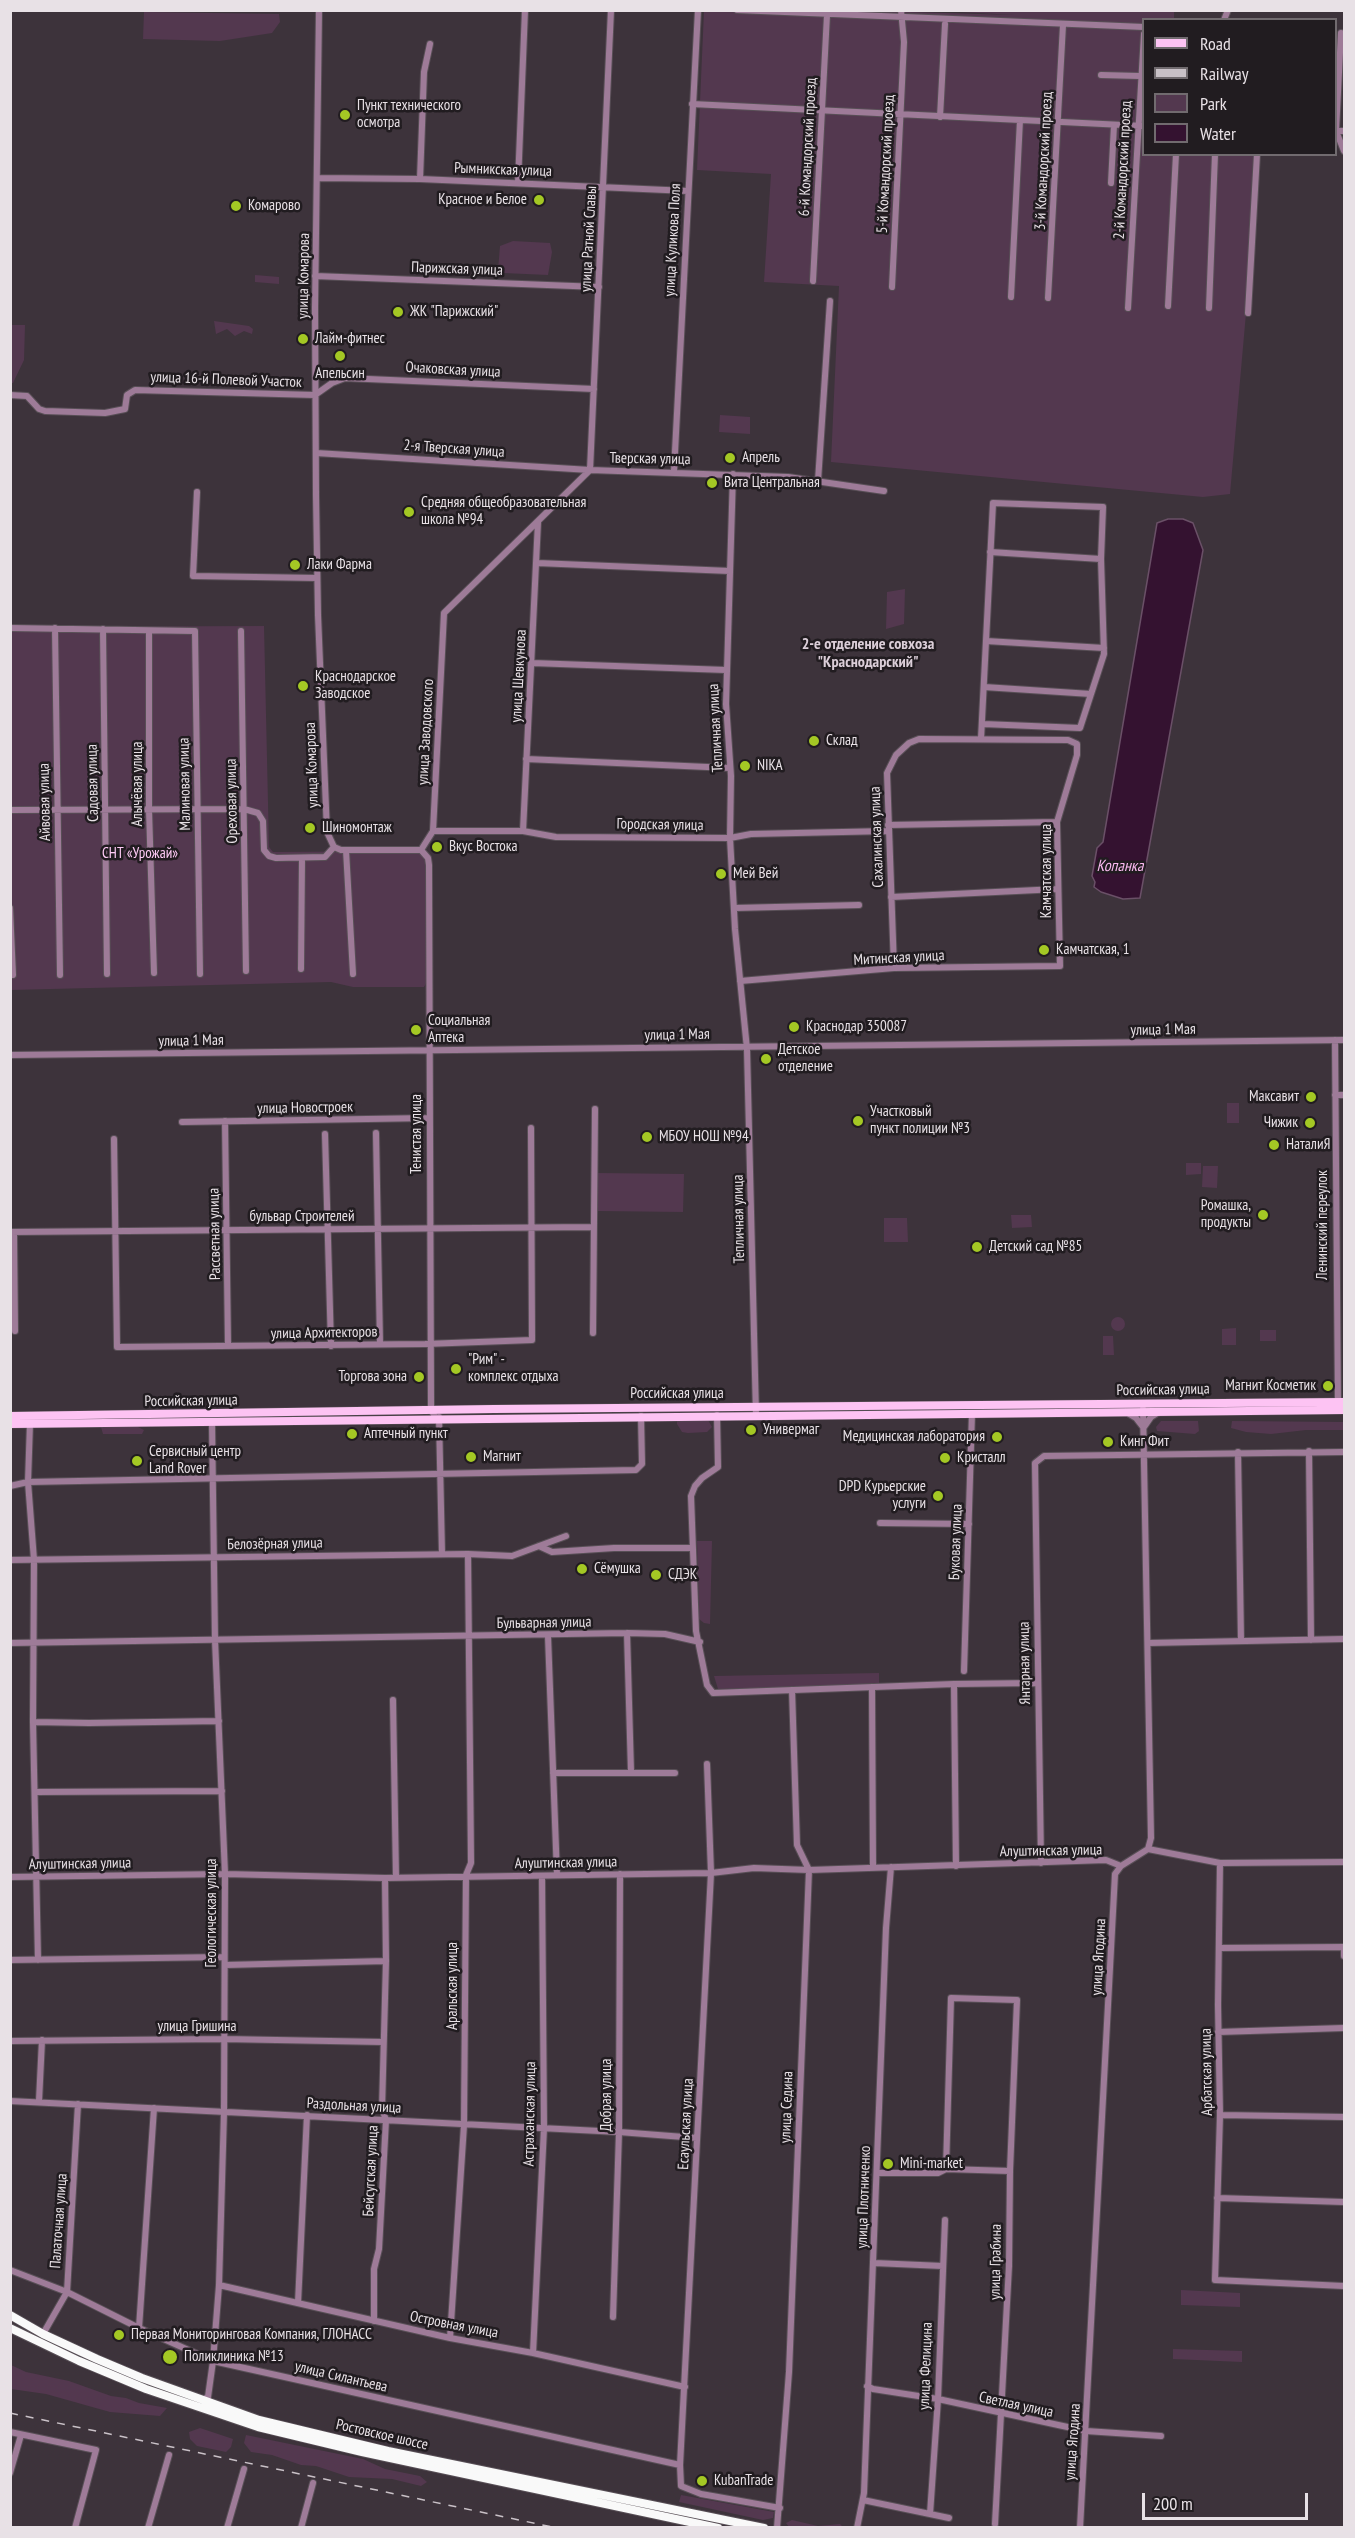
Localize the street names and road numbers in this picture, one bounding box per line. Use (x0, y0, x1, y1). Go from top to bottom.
street label: 6-й Командорский проезд (795, 77, 821, 217)
street label: 3-й Командорский проезд (1031, 91, 1057, 231)
street label: 5-й Командорский проезд (873, 94, 899, 234)
street label: 2-й Командорский проезд (1110, 100, 1136, 240)
street label: Рымникская улица (454, 159, 552, 181)
street label: улица Куликова Поля (661, 183, 685, 297)
street label: улица Ратной Славы (577, 185, 601, 293)
street label: улица Комарова (294, 233, 314, 319)
street label: Парижская улица (411, 258, 503, 280)
street label: Очаковская улица (405, 359, 501, 381)
street label: улица 16-й Полевой Участок (150, 368, 302, 392)
street label: 2-я Тверская улица (403, 436, 505, 462)
street label: Тверская улица (609, 449, 691, 469)
street label: улица Шевкунова (508, 629, 530, 723)
street label: улица Заводовского (414, 678, 438, 786)
street label: Тепличная улица (705, 683, 727, 773)
street label: улица Комарова (302, 722, 322, 808)
street label: Малиновая улица (175, 737, 195, 831)
street label: Алычёвая улица (129, 741, 147, 827)
street label: Садовая улица (83, 744, 103, 822)
street label: Ореховая улица (222, 758, 242, 844)
street label: Айвовая улица (35, 763, 55, 841)
street label: Сахалинская улица (866, 786, 888, 888)
street label: Городская улица (616, 815, 704, 835)
street label: Камчатская улица (1038, 824, 1056, 918)
street label: Митинская улица (853, 947, 945, 969)
street label: улица 1 Мая (1130, 1020, 1196, 1040)
street label: улица 1 Мая (644, 1025, 710, 1045)
street label: улица 1 Мая (158, 1031, 224, 1051)
street label: Тенистая улица (408, 1094, 426, 1174)
street label: улица Новостроек (257, 1098, 353, 1118)
street label: Ленинский переулок (1314, 1170, 1332, 1280)
street label: Тепличная улица (729, 1175, 749, 1263)
street label: Рассветная улица (205, 1188, 225, 1280)
street label: бульвар Строителей (249, 1208, 355, 1226)
street label: улица Архитекторов (270, 1323, 378, 1343)
street label: Российская улица (1116, 1380, 1210, 1400)
street label: Российская улица (630, 1385, 724, 1403)
street label: Российская улица (144, 1391, 238, 1411)
street label: Буковая улица (946, 1504, 966, 1580)
street label: Белозёрная улица (227, 1534, 323, 1554)
street label: Бульварная улица (496, 1613, 592, 1633)
street label: Янтарная улица (1015, 1621, 1035, 1705)
street label: Алуштинская улица (1000, 1841, 1102, 1861)
street label: Алуштинская улица (515, 1853, 617, 1873)
street label: Алуштинская улица (29, 1854, 131, 1874)
street label: Геологическая улица (203, 1858, 221, 1968)
street label: улица Ягодина (1088, 1918, 1110, 1996)
street label: Аральская улица (444, 1942, 462, 2030)
street label: улица Гришина (157, 2018, 237, 2036)
street label: Арбатская улица (1197, 2028, 1217, 2116)
street label: Добрая улица (598, 2058, 616, 2132)
street label: Астраханская улица (520, 2061, 540, 2167)
street label: улица Седина (777, 2071, 797, 2143)
street label: Есаульская улица (675, 2078, 697, 2170)
street label: Раздольная улица (306, 2095, 402, 2117)
street label: Бейсугская улица (360, 2125, 382, 2217)
street label: улица Плотниченко (853, 2145, 875, 2249)
street label: Палаточная улица (47, 2173, 71, 2269)
street label: улица Грабина (986, 2224, 1006, 2300)
street label: Островная улица (408, 2308, 500, 2342)
street label: улица Фелицина (915, 2322, 937, 2410)
street label: улица Силантьева (293, 2358, 389, 2396)
street label: Светлая улица (977, 2388, 1055, 2422)
street label: улица Ягодина (1061, 2403, 1085, 2481)
street label: Ростовское шоссе (334, 2416, 430, 2454)

